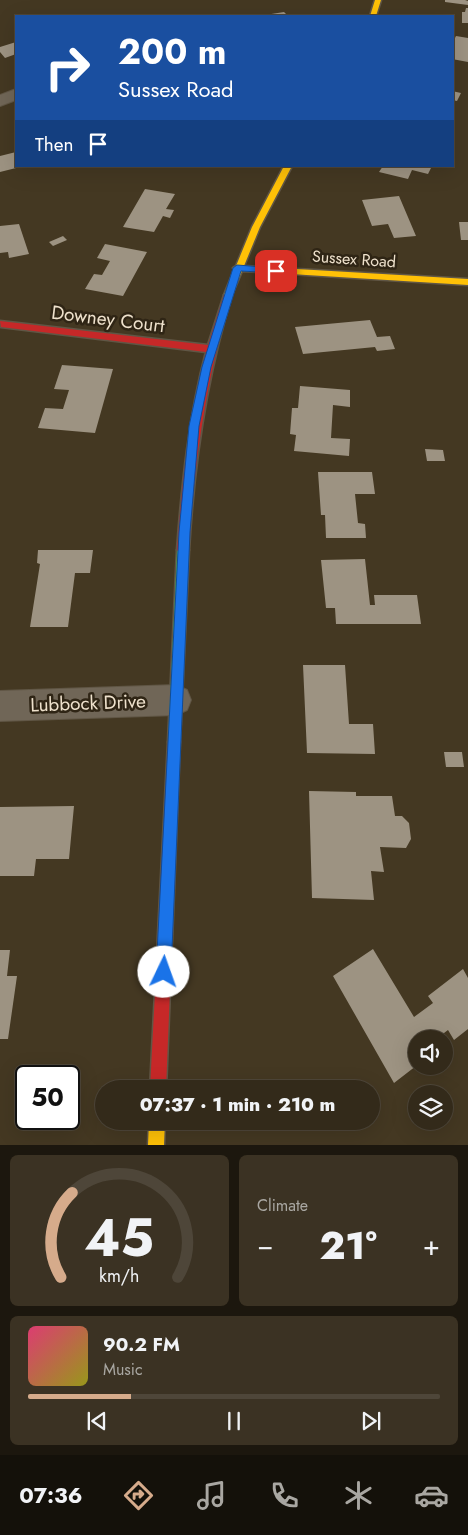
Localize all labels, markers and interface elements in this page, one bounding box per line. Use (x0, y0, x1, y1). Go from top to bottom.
text: 200 m (118, 27, 227, 77)
icon: right (35, 35, 100, 100)
text: Sussex Road (118, 73, 234, 105)
icon: arrive (84, 130, 112, 158)
text: Then (35, 131, 74, 158)
street label: Sussex Road (311, 245, 397, 273)
pin (255, 250, 297, 292)
icon: arrive (262, 257, 290, 285)
street label: Downey Court (50, 299, 167, 339)
street label: Lubbock Drive (30, 687, 146, 719)
position arrow (137, 945, 189, 997)
map controls (408, 1030, 453, 1130)
button: sound (408, 1030, 453, 1075)
speed limit sign: 50 (15, 1065, 80, 1130)
button: layers (408, 1085, 453, 1130)
text: 07:37 · 1 min · 210 m (140, 1091, 335, 1118)
text: Climate (257, 1194, 308, 1217)
text: 45 (85, 1200, 154, 1276)
text: 21° (319, 1218, 377, 1273)
text: − (257, 1225, 274, 1266)
text: + (423, 1225, 440, 1266)
text: km/h (99, 1263, 140, 1289)
text: 90.2 FM (103, 1331, 180, 1358)
text: Music (103, 1358, 143, 1381)
icon: previous (83, 1407, 111, 1435)
icon: pause (220, 1407, 248, 1435)
icon: next (357, 1407, 385, 1435)
icon: directions (121, 1478, 156, 1513)
icon: music (194, 1478, 229, 1513)
icon: phone (267, 1478, 302, 1513)
icon: climate (341, 1478, 376, 1513)
icon: car (414, 1478, 449, 1513)
text: 07:36 (19, 1479, 82, 1511)

